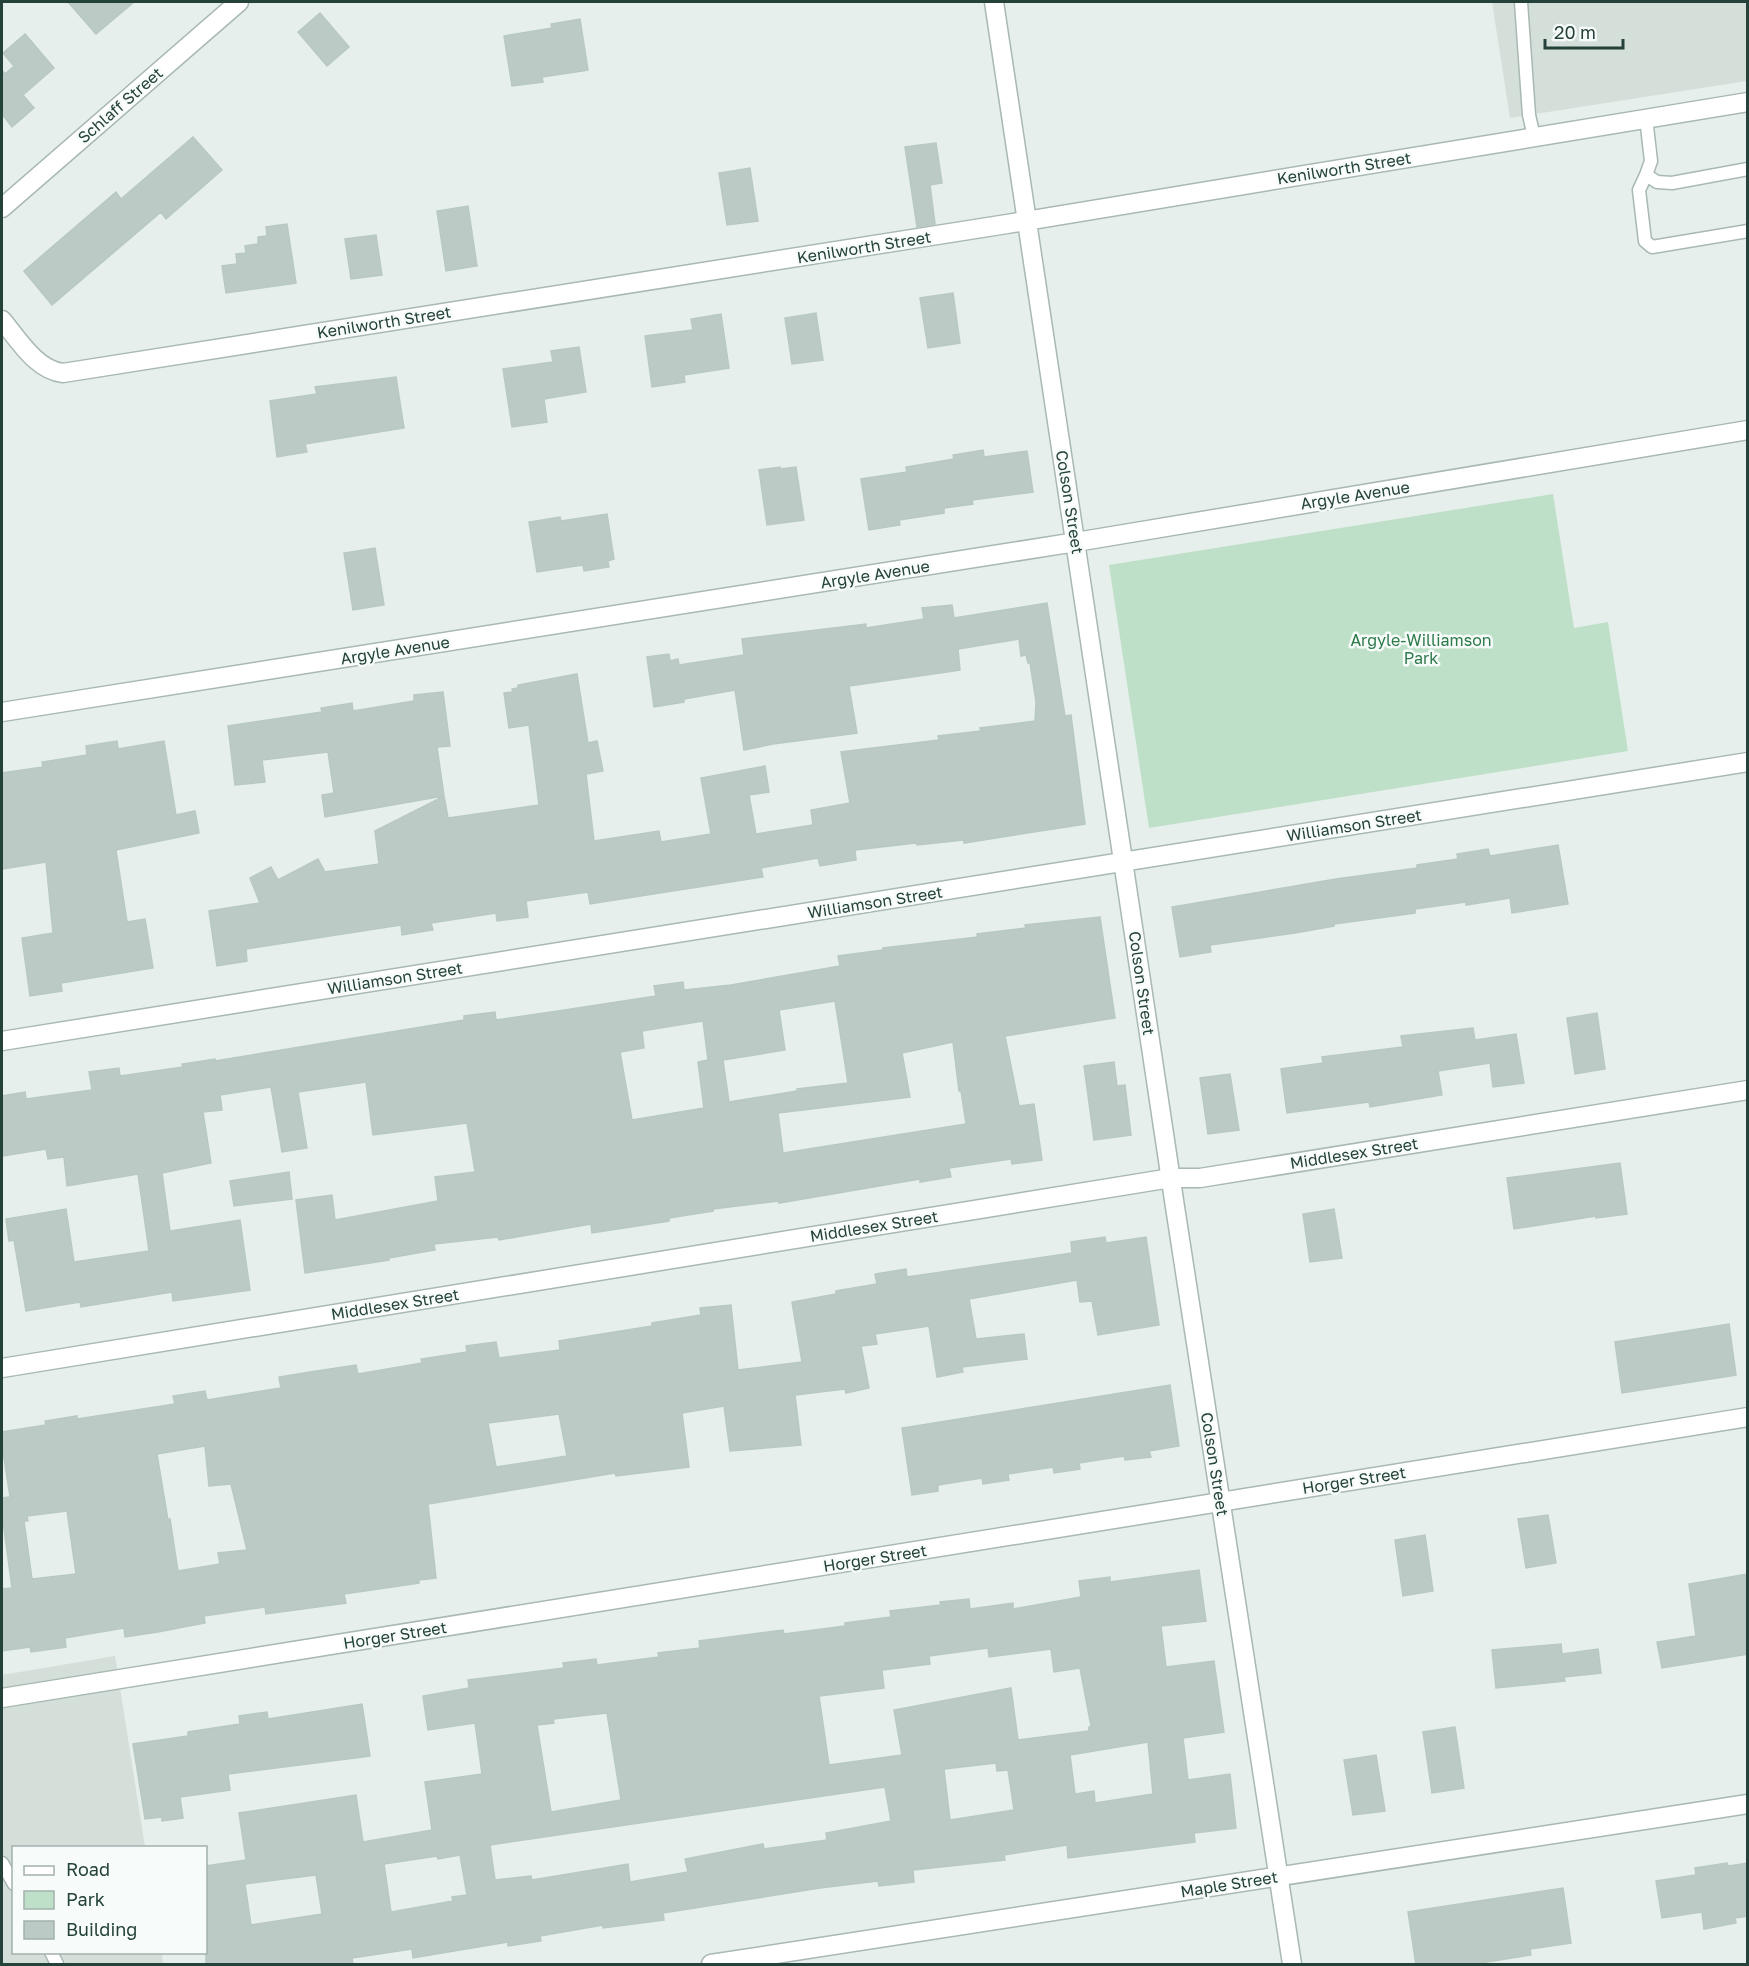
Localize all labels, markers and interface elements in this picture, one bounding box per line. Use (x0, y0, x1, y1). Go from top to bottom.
scale bar (1545, 12, 1623, 50)
text: 20 m (1554, 21, 1596, 43)
street label: Schlaff Street (73, 63, 167, 147)
street label: Kenilworth Street (1275, 148, 1413, 188)
street label: Kenilworth Street (795, 227, 933, 267)
street label: Kenilworth Street (315, 302, 453, 342)
street label: Colson Street (1052, 449, 1088, 555)
street label: Argyle Avenue (1299, 476, 1411, 514)
street label: Argyle Avenue (819, 555, 931, 593)
park label: Argyle-Williamson Park (1350, 630, 1492, 668)
street label: Argyle Avenue (339, 631, 451, 669)
street label: Williamson Street (1285, 804, 1423, 846)
street label: Williamson Street (806, 881, 944, 923)
street label: Colson Street (1125, 930, 1159, 1036)
street label: Williamson Street (326, 957, 464, 999)
street label: Middlesex Street (1288, 1133, 1420, 1173)
street label: Middlesex Street (808, 1206, 940, 1246)
street label: Middlesex Street (329, 1284, 461, 1324)
street label: Colson Street (1197, 1411, 1233, 1517)
street label: Horger Street (1301, 1462, 1407, 1498)
street label: Horger Street (822, 1540, 928, 1576)
street label: Horger Street (342, 1617, 448, 1653)
legend (12, 1846, 207, 1954)
text: Road (66, 1858, 110, 1880)
street label: Maple Street (1179, 1866, 1279, 1902)
text: Park (66, 1888, 105, 1910)
text: Building (66, 1918, 137, 1940)

